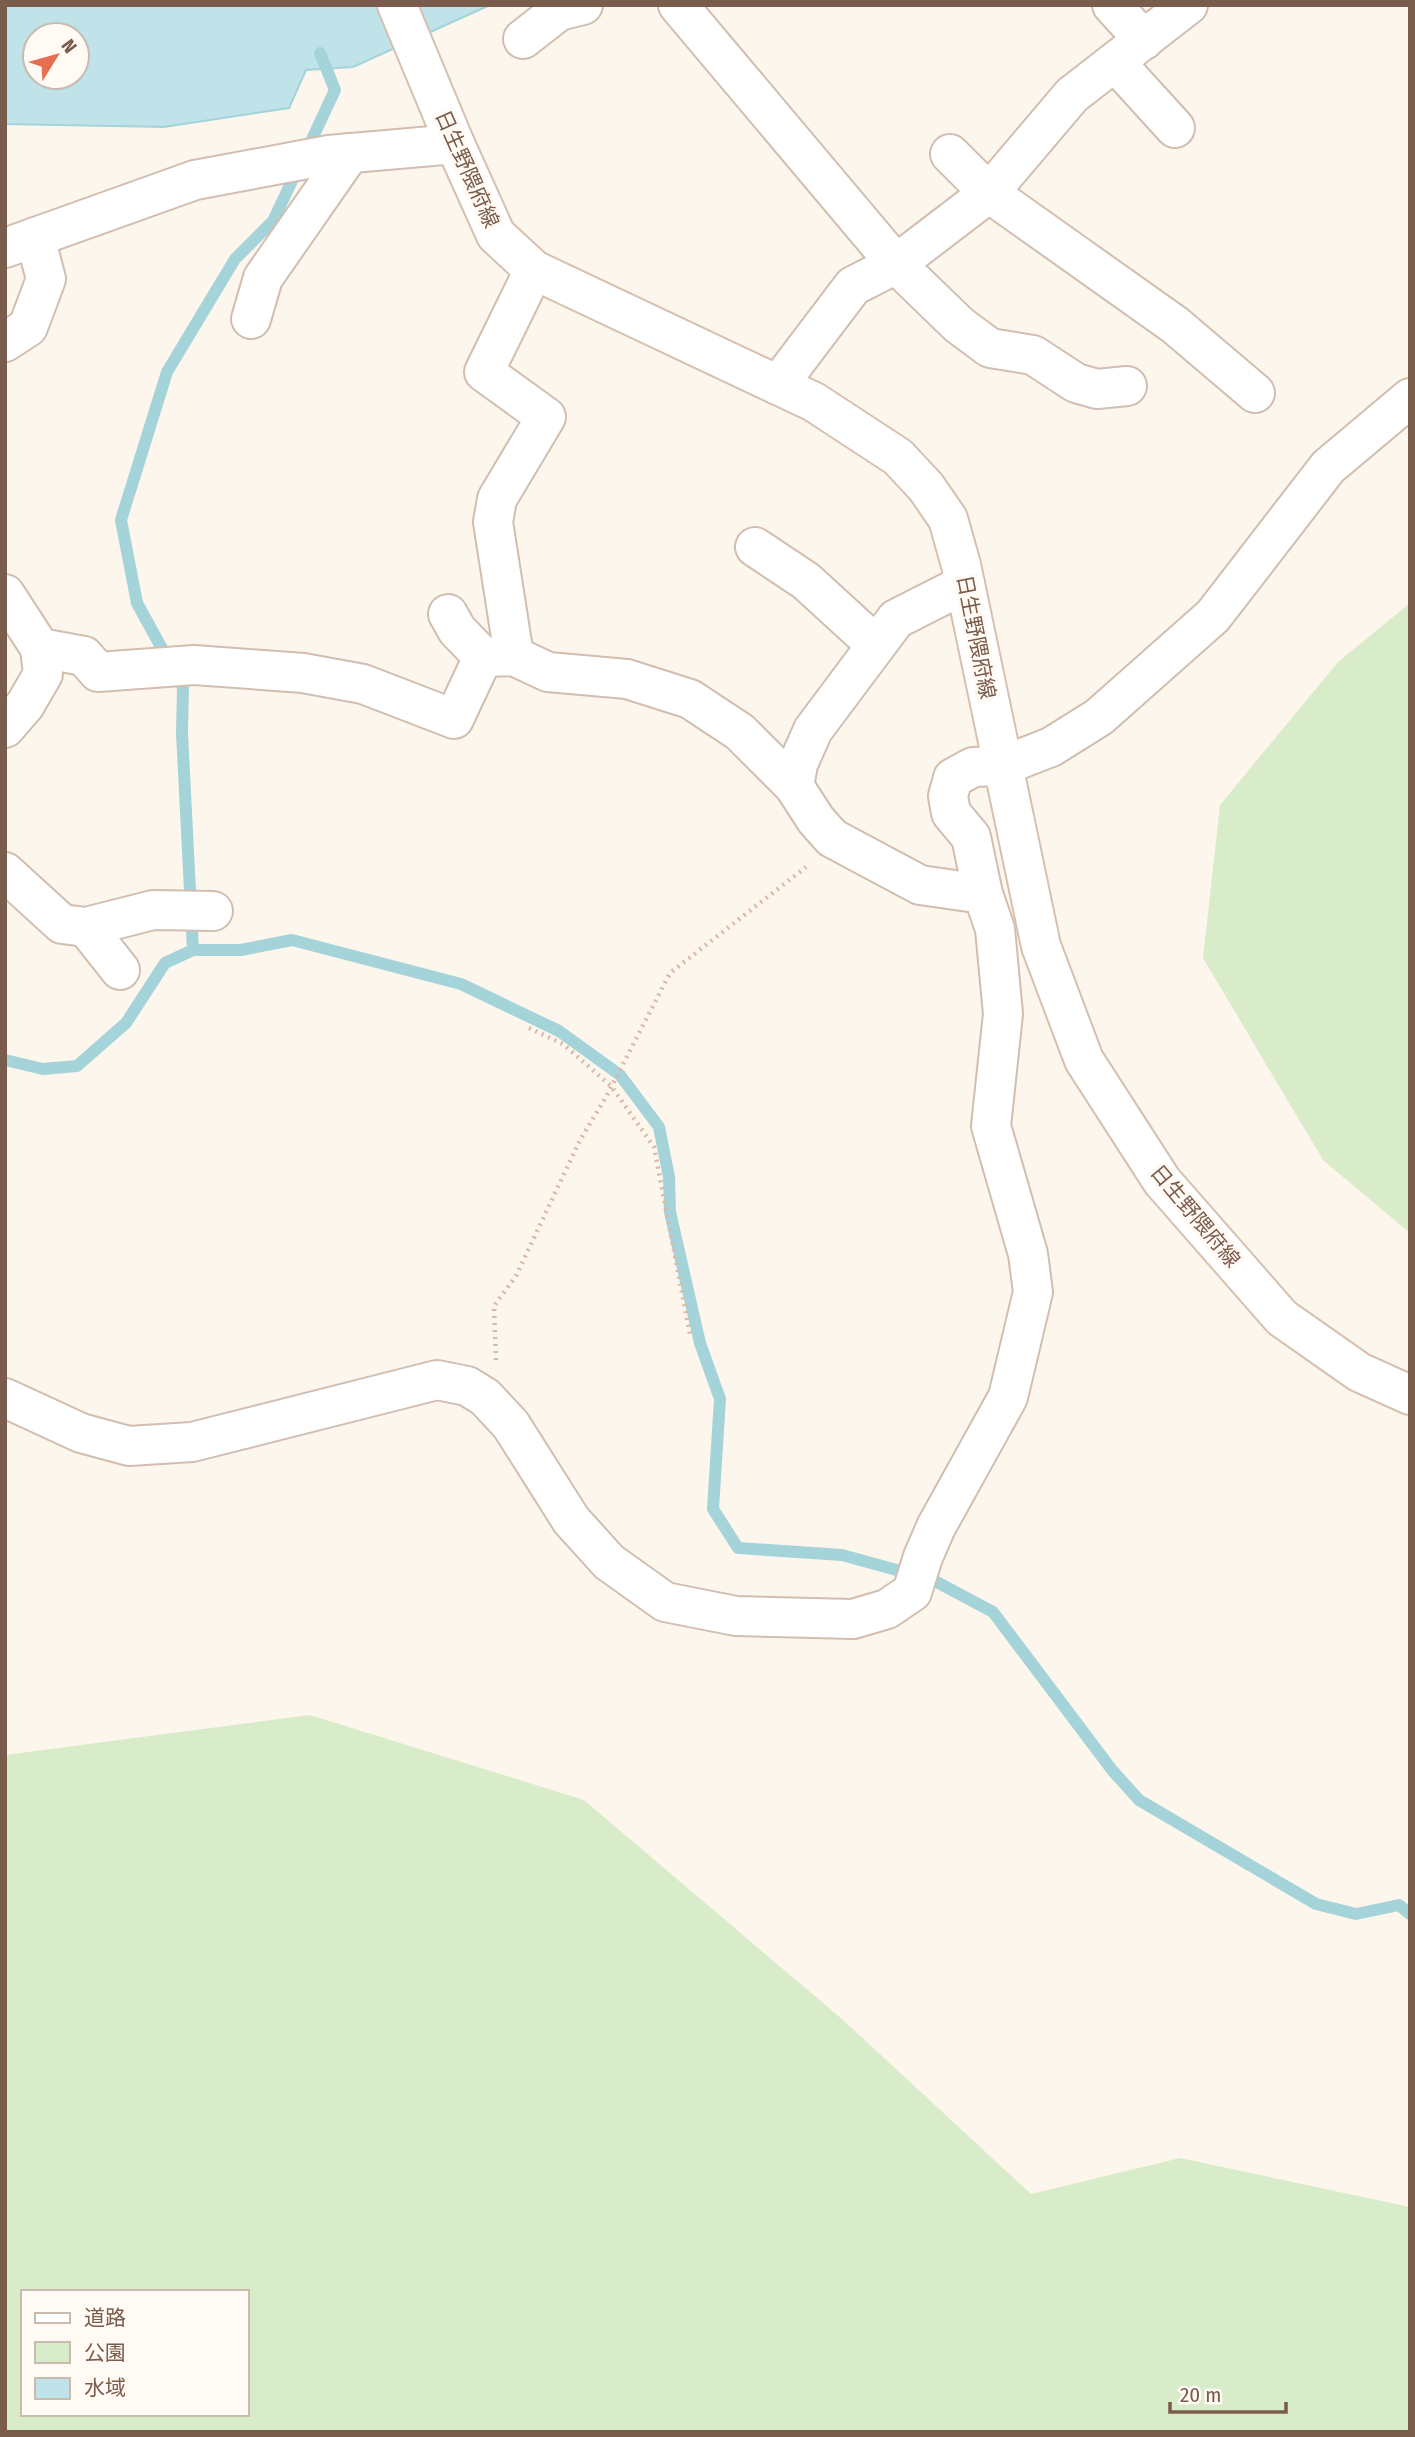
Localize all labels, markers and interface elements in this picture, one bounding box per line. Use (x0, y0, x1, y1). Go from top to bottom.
north arrow (21, 21, 91, 91)
text: N (57, 35, 82, 58)
street label: 日生野隈府線 (429, 106, 505, 232)
street label: 日生野隈府線 (951, 573, 1001, 701)
street label: 日生野隈府線 (1145, 1159, 1245, 1273)
legend (21, 2290, 248, 2416)
text: 道路 (84, 2305, 126, 2331)
text: 公園 (84, 2340, 126, 2366)
scale bar (1170, 2370, 1286, 2414)
text: 水域 (84, 2375, 126, 2401)
text: 20 m (1180, 2382, 1221, 2408)

